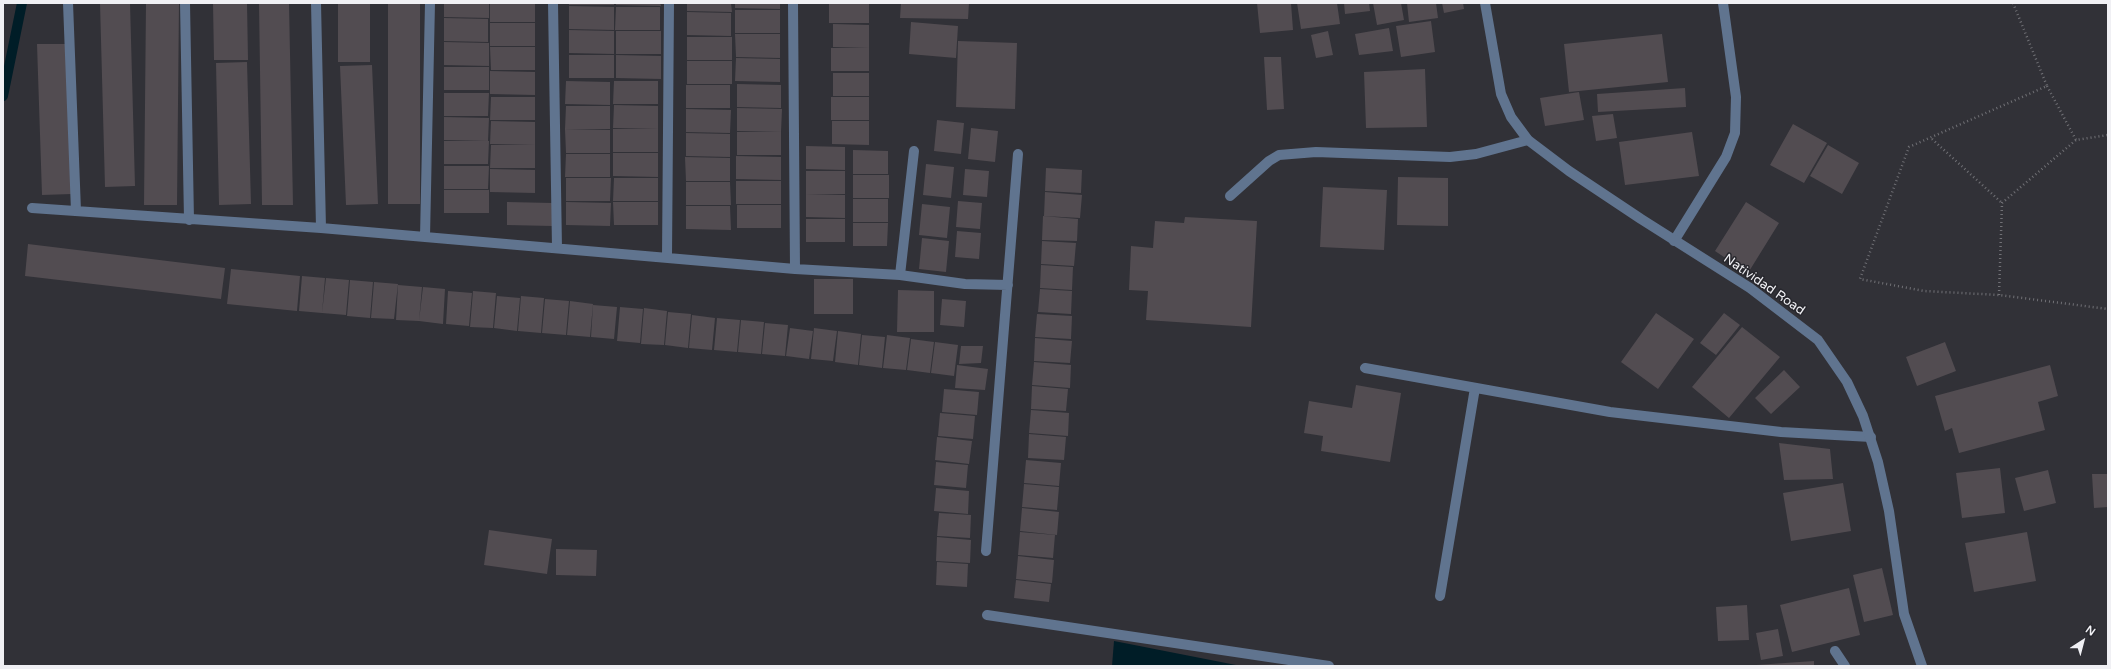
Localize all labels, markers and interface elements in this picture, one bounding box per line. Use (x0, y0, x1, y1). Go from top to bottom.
street label: Natividad Road (1720, 251, 1808, 319)
north arrow (2063, 621, 2103, 661)
text: N (2083, 623, 2098, 639)

